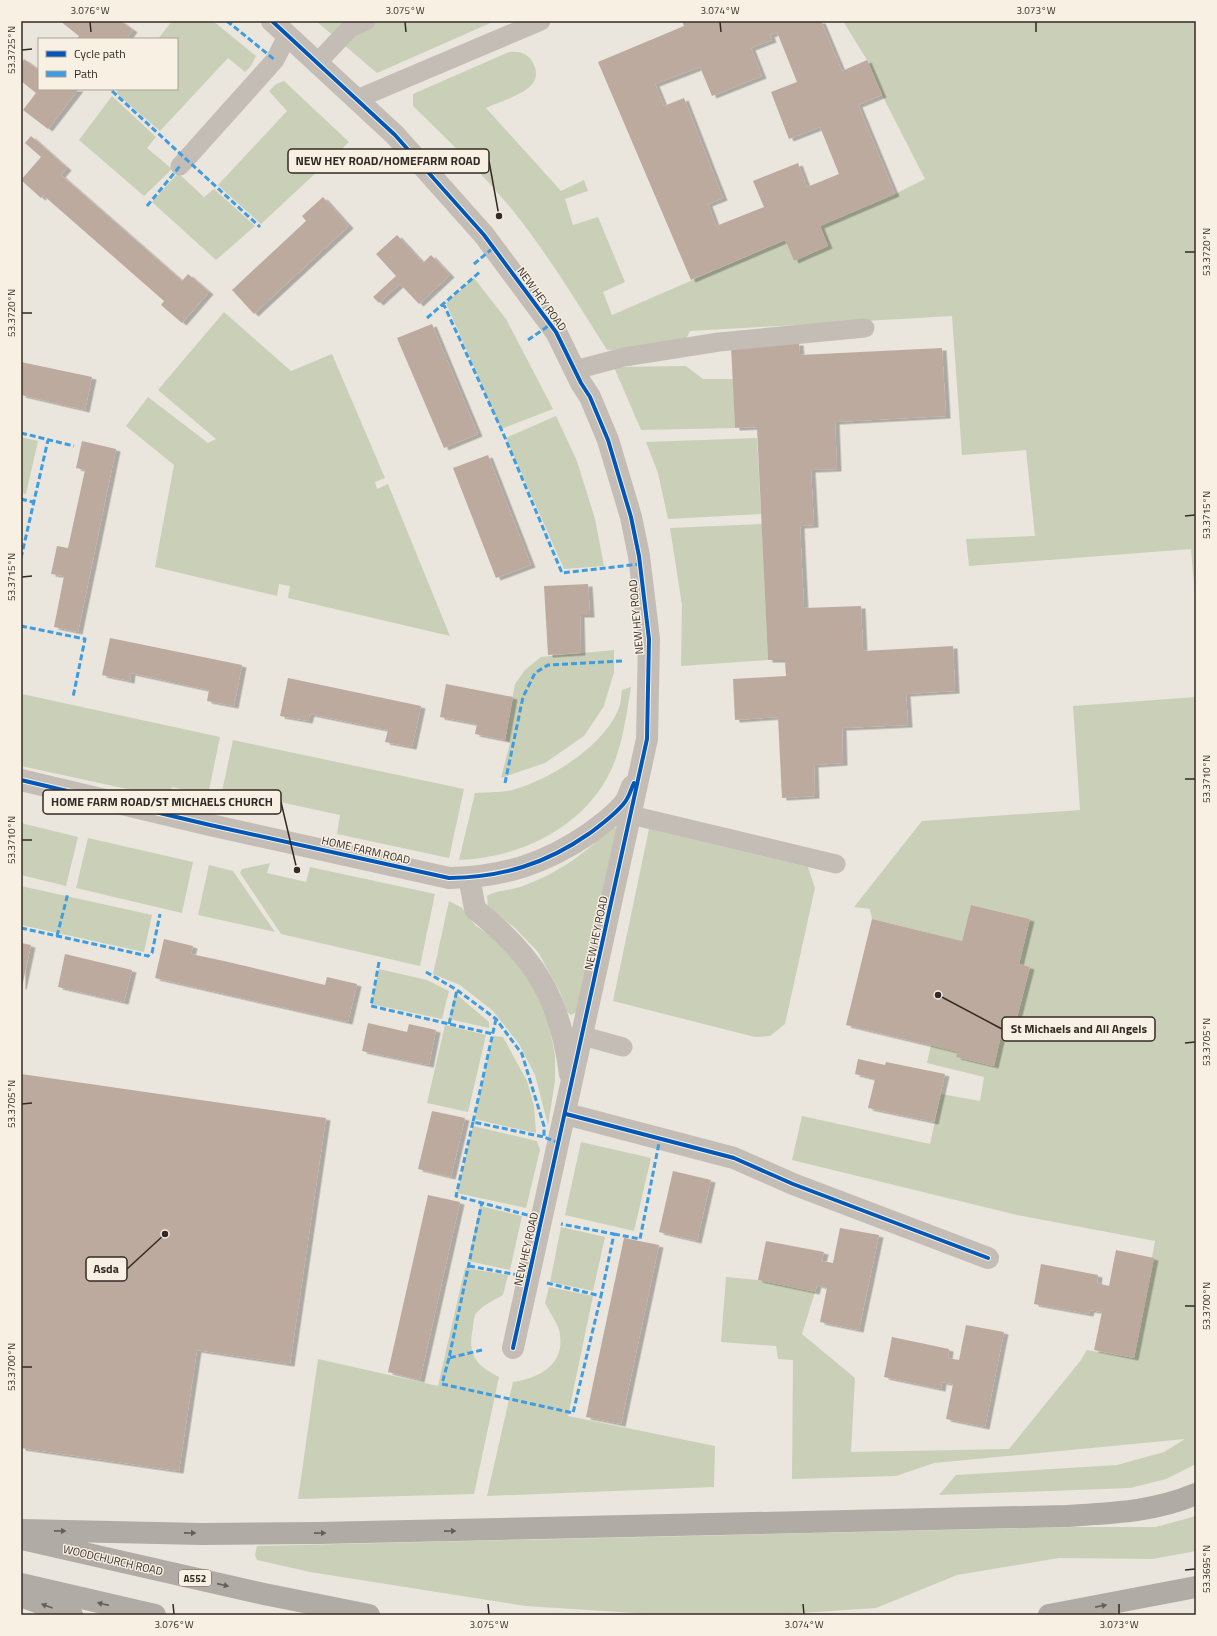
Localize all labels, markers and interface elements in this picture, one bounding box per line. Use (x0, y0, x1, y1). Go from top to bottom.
text: 3.076°W (70, 3, 110, 18)
text: 3.075°W (385, 3, 425, 18)
text: 3.074°W (700, 3, 740, 18)
text: 3.073°W (1016, 3, 1056, 18)
text: 53.3725°N (4, 26, 19, 74)
legend (38, 38, 178, 90)
text: Cycle path (74, 44, 126, 63)
text: Path (74, 64, 98, 83)
callout: NEW HEY ROAD/HOMEFARM ROAD (288, 149, 489, 173)
text: NEW HEY ROAD/HOMEFARM ROAD (296, 151, 481, 170)
text: 53.3720°N (1199, 228, 1214, 276)
street label: NEW HEY ROAD (513, 264, 571, 334)
text: 53.3720°N (4, 289, 19, 337)
text: 53.3715°N (1199, 491, 1214, 539)
text: 53.3715°N (4, 553, 19, 601)
street label: NEW HEY ROAD (625, 579, 647, 655)
text: 53.3710°N (1199, 755, 1214, 803)
callout: HOME FARM ROAD/ST MICHAELS CHURCH (43, 790, 281, 814)
text: HOME FARM ROAD/ST MICHAELS CHURCH (51, 792, 273, 811)
text: 53.3710°N (4, 816, 19, 864)
street label: HOME FARM ROAD (320, 832, 412, 868)
street label: NEW HEY ROAD (580, 895, 612, 971)
callout: St Michaels and All Angels (1002, 1017, 1155, 1041)
text: 53.3705°N (1199, 1018, 1214, 1066)
text: St Michaels and All Angels (1011, 1019, 1147, 1038)
text: 53.3705°N (4, 1080, 19, 1128)
street label: NEW HEY ROAD (510, 1211, 542, 1287)
callout: Asda (86, 1257, 127, 1281)
text: Asda (93, 1259, 119, 1278)
text: 53.3700°N (1199, 1282, 1214, 1330)
text: 53.3700°N (4, 1343, 19, 1391)
one-way arrow (54, 1527, 66, 1534)
one-way arrow (444, 1528, 457, 1534)
one-way arrow (184, 1530, 196, 1537)
one-way arrow (314, 1530, 327, 1536)
street label: WOODCHURCH ROAD (61, 1541, 165, 1579)
text: 53.3695°N (1199, 1545, 1214, 1593)
road number: A552 (179, 1570, 211, 1586)
one-way arrow (217, 1582, 229, 1588)
one-way arrow (97, 1600, 109, 1606)
one-way arrow (40, 1602, 52, 1608)
one-way arrow (1095, 1603, 1107, 1609)
text: 3.076°W (154, 1617, 194, 1632)
text: 3.075°W (469, 1617, 509, 1632)
text: 3.074°W (784, 1617, 824, 1632)
text: 3.073°W (1099, 1617, 1139, 1632)

